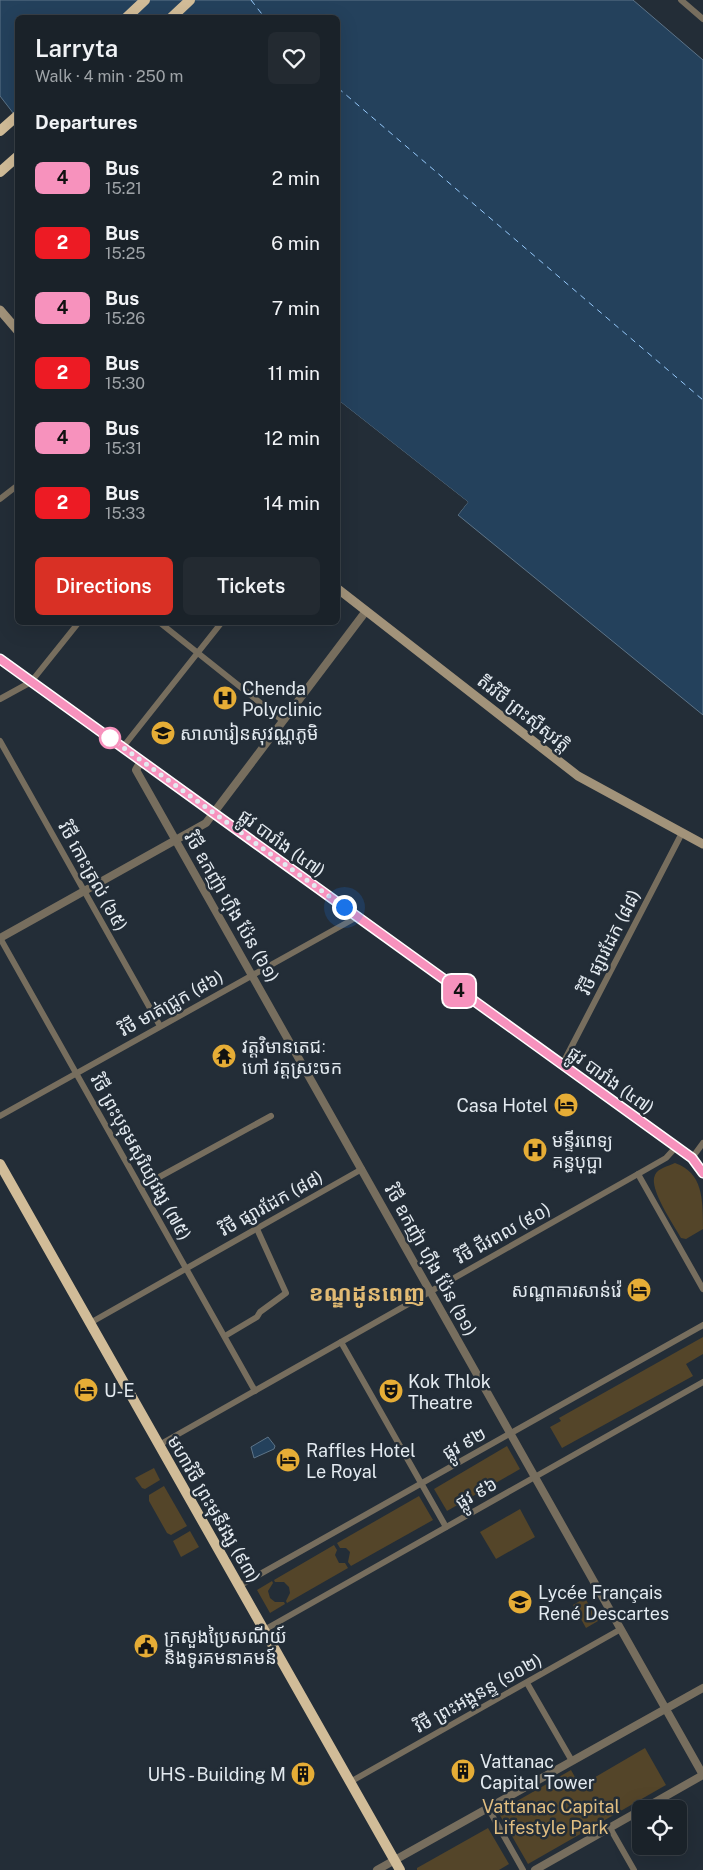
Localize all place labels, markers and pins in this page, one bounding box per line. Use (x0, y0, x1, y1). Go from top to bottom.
place label: Chenda Polyclinic (242, 678, 322, 720)
hospital icon: Chenda Polyclinic (212, 685, 238, 711)
school or university icon: សាលារៀនសុវណ្ណភូមិ (150, 720, 176, 746)
place label: សាលារៀនសុវណ្ណភូមិ (180, 722, 319, 746)
unlabelled marker (99, 727, 121, 749)
place label: វត្តវិមានតេជៈ ហៅ វត្តស្រះចក (242, 1036, 342, 1079)
temple icon: វត្តវិមានតេជៈ ហៅ វត្តស្រះចក (211, 1043, 237, 1069)
hotel icon: Casa Hotel (553, 1092, 579, 1118)
place label: Casa Hotel (457, 1095, 548, 1116)
place label: មន្ទីរពេទ្យ គន្ធបុប្ផា (552, 1130, 613, 1174)
hospital icon: មន្ទីរពេទ្យ គន្ធបុប្ផា (522, 1137, 548, 1163)
hotel icon: សណ្ឋាគារសាន់វ៉េ (626, 1277, 652, 1303)
place label: សណ្ឋាគារសាន់វ៉េ (512, 1280, 622, 1302)
place label: Kok Thlok Theatre (408, 1371, 491, 1413)
hotel icon: U-E (73, 1377, 99, 1403)
theatre icon: Kok Thlok Theatre (378, 1378, 404, 1404)
place label: U-E (104, 1380, 135, 1401)
place label: Raffles Hotel Le Royal (306, 1440, 416, 1482)
hotel icon: Raffles Hotel Le Royal (275, 1447, 301, 1473)
place label: Lycée Français René Descartes (538, 1582, 669, 1624)
school or university icon: Lycée Français René Descartes (507, 1589, 533, 1615)
place label: ក្រសួងប្រៃសណីយ៍ និងទូរគមនាគមន៍ (164, 1625, 287, 1669)
public building icon: ក្រសួងប្រៃសណីយ៍ និងទូរគមនាគមន៍ (133, 1633, 159, 1659)
place label: Vattanac Capital Tower (480, 1751, 595, 1793)
building icon: Vattanac Capital Tower (450, 1758, 476, 1784)
building icon: UHS - Building M (290, 1761, 316, 1787)
place label: UHS - Building M (147, 1764, 286, 1785)

